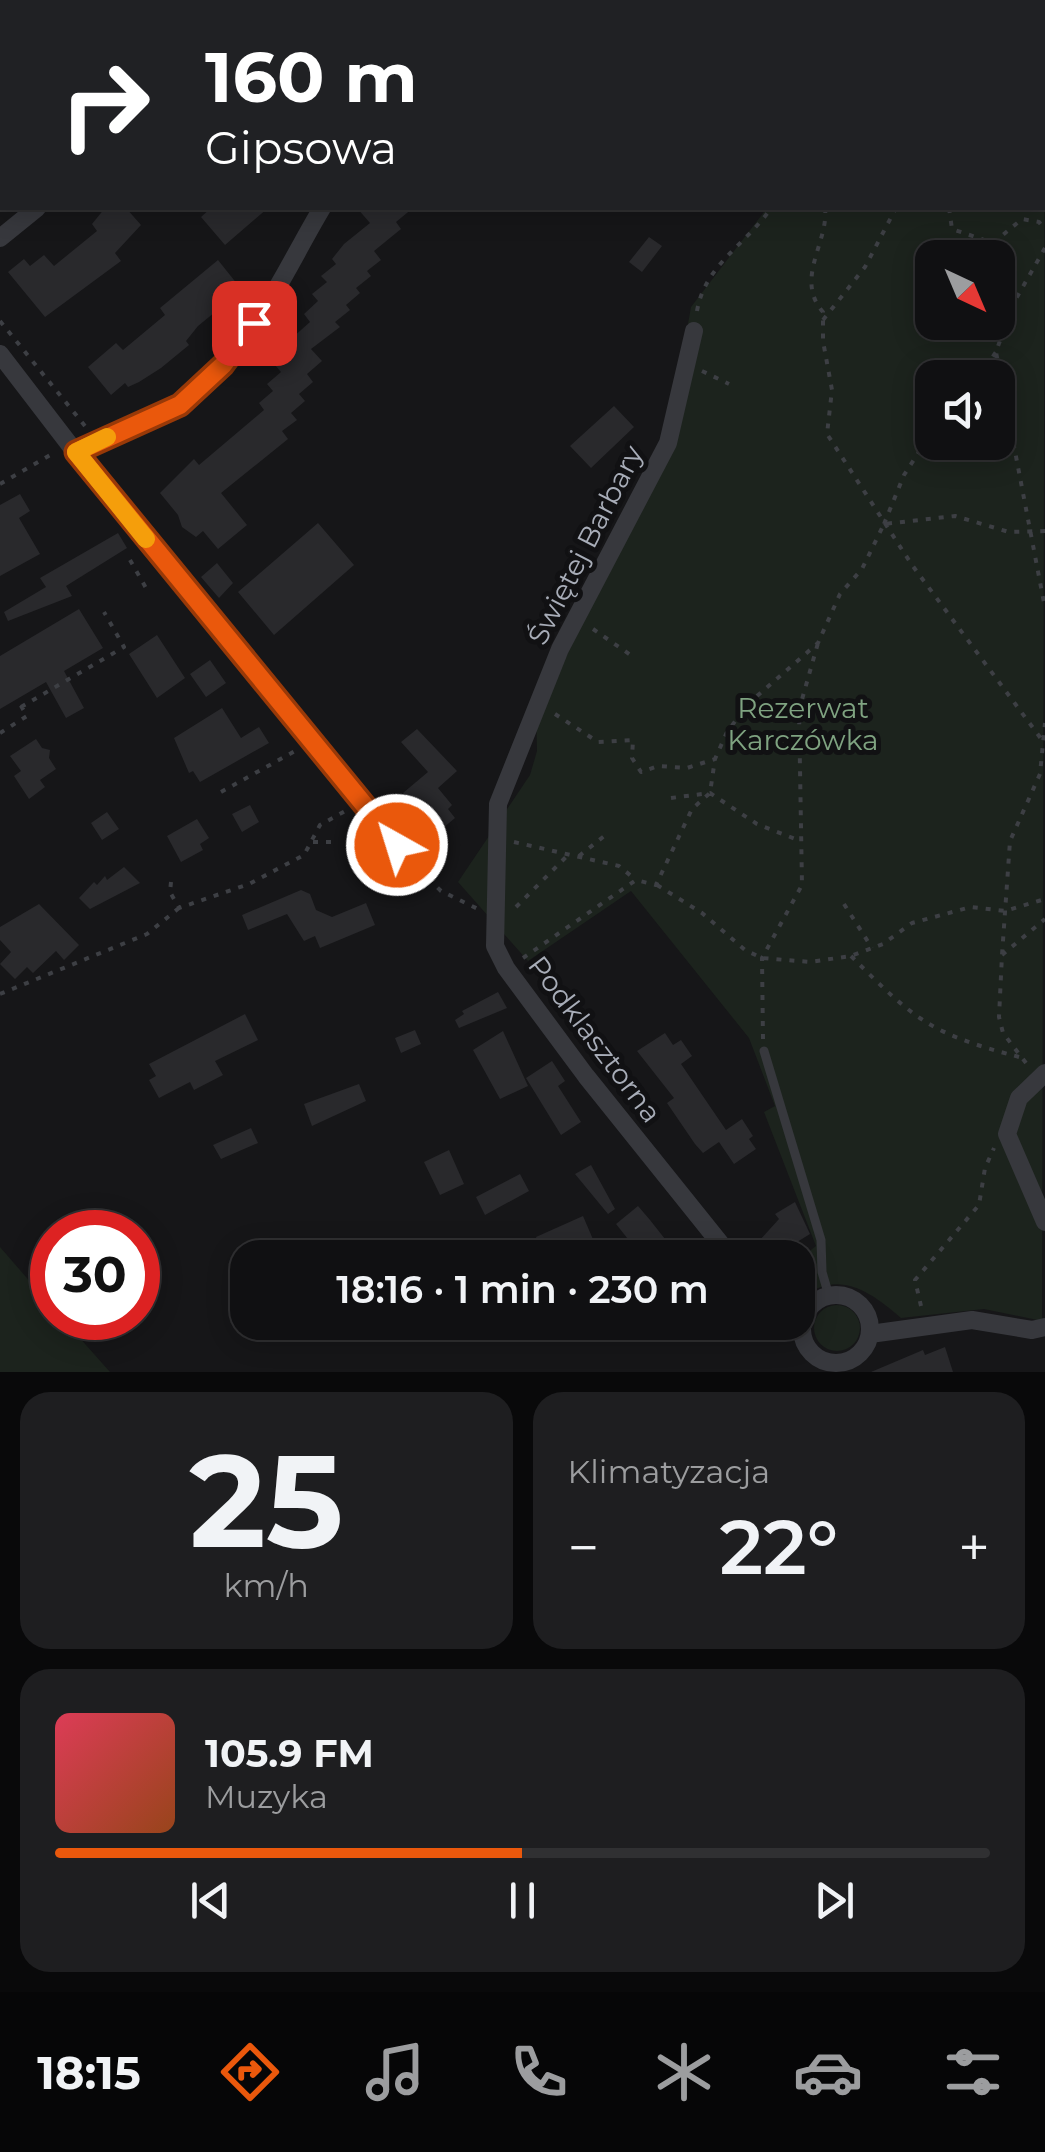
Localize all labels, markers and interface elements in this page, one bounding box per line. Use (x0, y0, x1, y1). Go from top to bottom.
text: 160 m (205, 34, 418, 120)
icon: right (40, 40, 170, 170)
text: Gipsowa (205, 120, 397, 175)
north arrow (915, 240, 1015, 340)
map controls (915, 240, 1015, 460)
pin (212, 281, 297, 366)
icon: arrive (227, 296, 282, 351)
button: sound (915, 360, 1015, 460)
street label: Świętej Barbary (520, 439, 650, 650)
park label: Rezerwat Karczówka (727, 691, 879, 757)
position arrow (345, 793, 449, 897)
street label: Podklasztorna (521, 949, 669, 1129)
speed limit sign: 30 (30, 1210, 160, 1340)
text: 18:16 · 1 min · 230 m (336, 1266, 709, 1313)
text: 25 (189, 1421, 343, 1580)
text: Klimatyzacja (568, 1452, 770, 1491)
text: 22° (719, 1501, 838, 1593)
text: − (568, 1514, 599, 1581)
text: + (958, 1514, 990, 1581)
text: km/h (224, 1566, 309, 1605)
text: 105.9 FM (205, 1730, 374, 1777)
text: Muzyka (205, 1777, 328, 1816)
icon: previous (183, 1873, 238, 1928)
icon: pause (495, 1873, 550, 1928)
icon: next (807, 1873, 862, 1928)
icon: directions (215, 2037, 285, 2107)
icon: music (360, 2037, 430, 2107)
icon: phone (504, 2037, 574, 2107)
icon: climate (649, 2037, 719, 2107)
icon: car (793, 2037, 863, 2107)
icon: filters (938, 2037, 1008, 2107)
text: 18:15 (37, 2045, 141, 2100)

